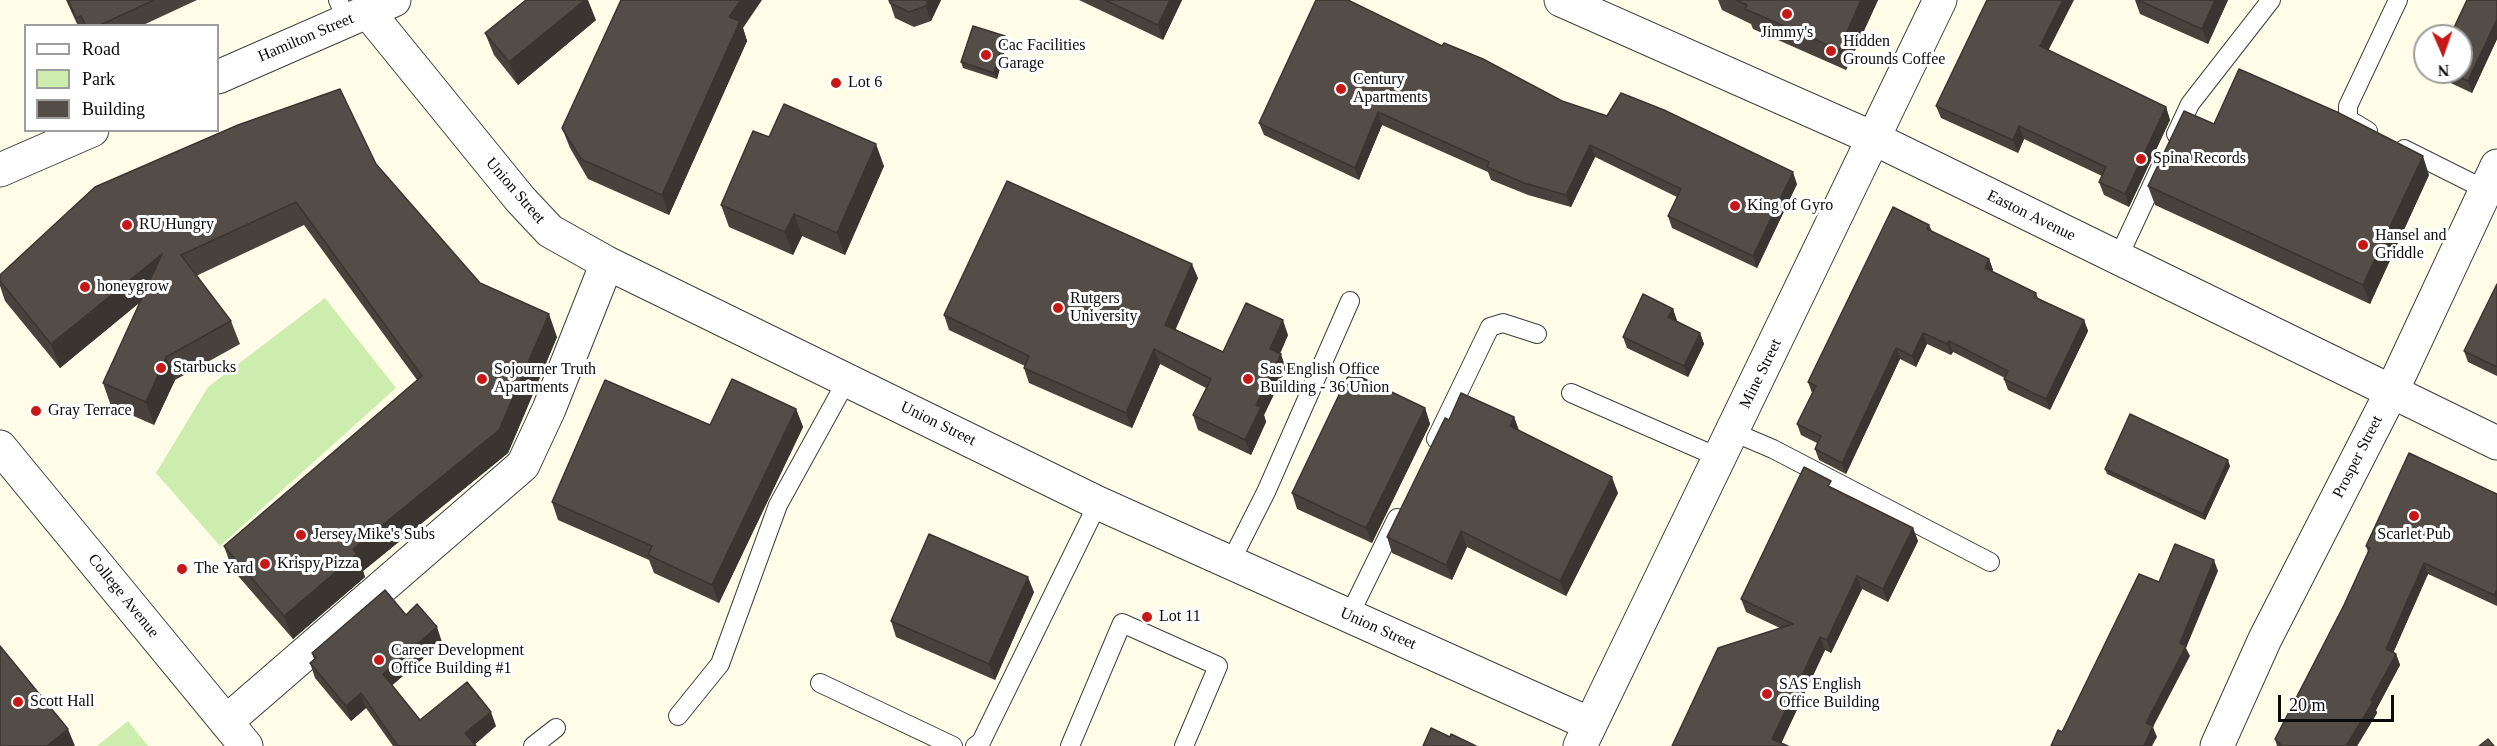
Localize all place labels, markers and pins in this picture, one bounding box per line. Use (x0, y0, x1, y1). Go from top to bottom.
marker: Jimmy's (1780, 7, 1794, 21)
place label: Jimmy's (1761, 23, 1813, 43)
place label: Hidden Grounds Coffee (1843, 32, 1945, 70)
place label: Cac Facilities Garage (998, 36, 1086, 74)
marker: Hidden Grounds Coffee (1824, 44, 1838, 58)
marker: Cac Facilities Garage (979, 48, 993, 62)
place label: Century Apartments (1353, 70, 1428, 108)
place label: Lot 6 (848, 73, 882, 93)
marker: Lot 6 (829, 76, 843, 90)
marker: Century Apartments (1334, 82, 1348, 96)
place label: Spina Records (2153, 149, 2246, 169)
marker: Spina Records (2134, 152, 2148, 166)
place label: King of Gyro (1747, 196, 1833, 216)
marker: King of Gyro (1728, 199, 1742, 213)
place label: RU Hungry (139, 215, 214, 235)
marker: RU Hungry (120, 218, 134, 232)
place label: Hansel and Griddle (2375, 226, 2447, 264)
marker: Hansel and Griddle (2356, 238, 2370, 252)
place label: honeygrow (97, 277, 169, 297)
marker: honeygrow (78, 280, 92, 294)
place label: Rutgers University (1070, 289, 1138, 327)
marker: Rutgers University (1051, 301, 1065, 315)
place label: Starbucks (173, 358, 236, 378)
place label: Sojourner Truth Apartments (494, 360, 596, 398)
place label: Sas English Office Building - 36 Union (1260, 360, 1389, 398)
marker: Starbucks (154, 361, 168, 375)
marker: Sojourner Truth Apartments (475, 372, 489, 386)
marker: Sas English Office Building - 36 Union (1241, 372, 1255, 386)
place label: Gray Terrace (48, 401, 132, 421)
marker: Gray Terrace (29, 404, 43, 418)
marker: Scarlet Pub (2407, 509, 2421, 523)
place label: Jersey Mike's Subs (313, 525, 435, 545)
place label: Scarlet Pub (2377, 525, 2451, 545)
marker: Jersey Mike's Subs (294, 528, 308, 542)
place label: Krispy Pizza (277, 554, 359, 574)
marker: Krispy Pizza (258, 557, 272, 571)
place label: The Yard (194, 559, 253, 579)
marker: The Yard (175, 562, 189, 576)
place label: Lot 11 (1159, 607, 1201, 627)
marker: Lot 11 (1140, 610, 1154, 624)
place label: Career Development Office Building #1 (391, 641, 524, 679)
marker: Career Development Office Building #1 (372, 653, 386, 667)
place label: SAS English Office Building (1779, 675, 1880, 713)
marker: SAS English Office Building (1760, 687, 1774, 701)
place label: Scott Hall (30, 692, 94, 712)
marker: Scott Hall (11, 695, 25, 709)

